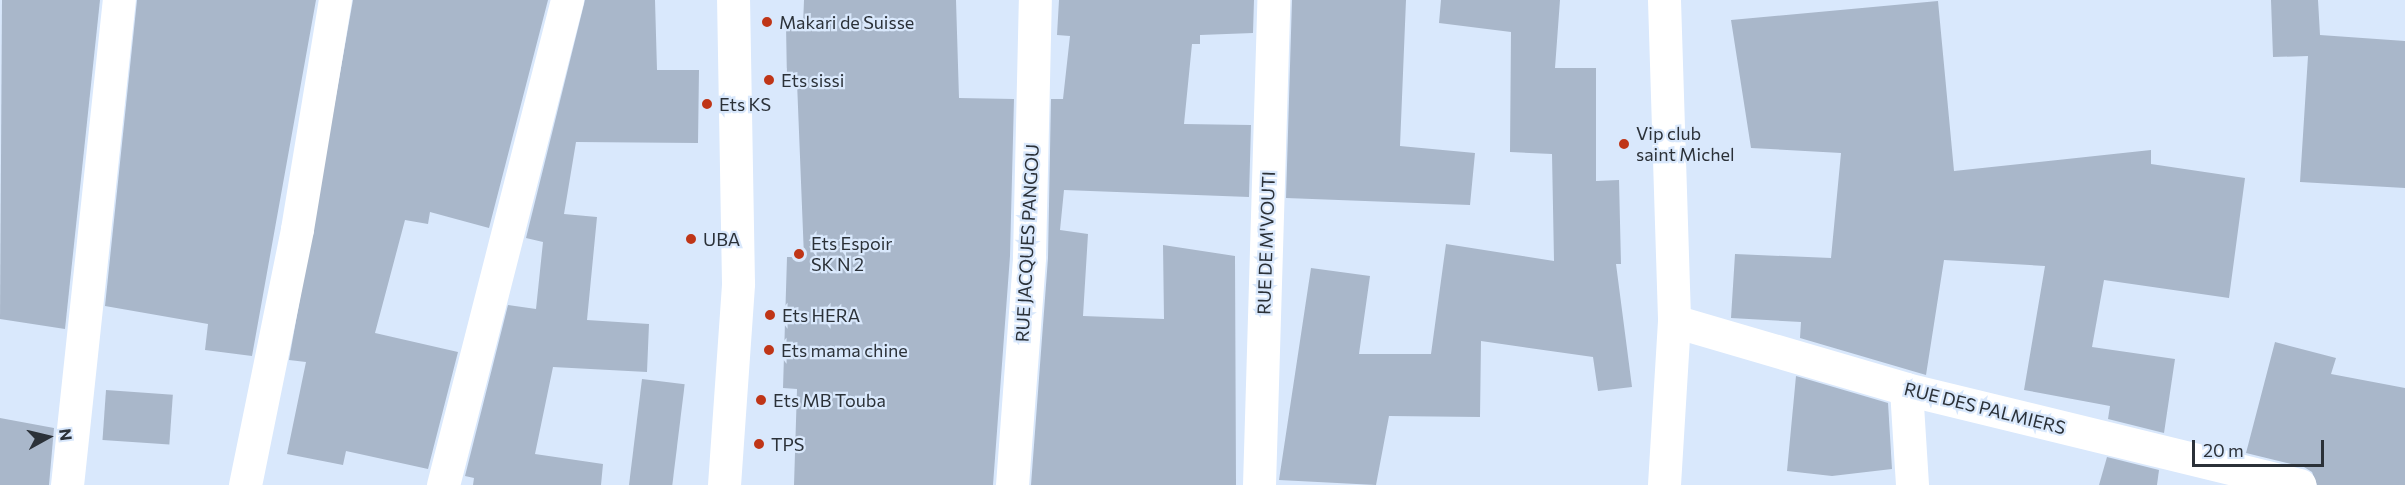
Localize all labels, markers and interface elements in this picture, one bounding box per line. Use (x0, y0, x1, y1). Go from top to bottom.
place label: Makari de Suisse (779, 11, 914, 33)
marker: Makari de Suisse (760, 15, 774, 29)
place label: Ets sissi (781, 69, 844, 91)
marker: Ets sissi (762, 73, 776, 87)
place label: Ets KS (719, 93, 771, 115)
marker: Ets KS (700, 97, 714, 111)
place label: Vip club saint Michel (1636, 123, 1735, 166)
marker: Vip club saint Michel (1617, 137, 1631, 151)
street label: RUE JACQUES PANGOU (1011, 143, 1043, 343)
street label: RUE DE M'VOUTI (1253, 171, 1279, 315)
place label: UBA (703, 228, 740, 250)
marker: UBA (684, 232, 698, 246)
place label: Ets Espoir SK N 2 (811, 233, 893, 276)
marker: Ets Espoir SK N 2 (792, 247, 806, 261)
place label: Ets HERA (782, 304, 860, 326)
marker: Ets HERA (763, 308, 777, 322)
place label: Ets mama chine (781, 339, 908, 361)
marker: Ets mama chine (762, 343, 776, 357)
street label: RUE DES PALMIERS (1902, 377, 2068, 439)
place label: Ets MB Touba (773, 389, 886, 411)
marker: Ets MB Touba (754, 393, 768, 407)
north arrow (18, 407, 78, 467)
text: N (56, 427, 77, 442)
scale bar (2195, 428, 2327, 466)
place label: TPS (771, 433, 804, 455)
marker: TPS (752, 437, 766, 451)
text: 20 m (2203, 439, 2244, 461)

